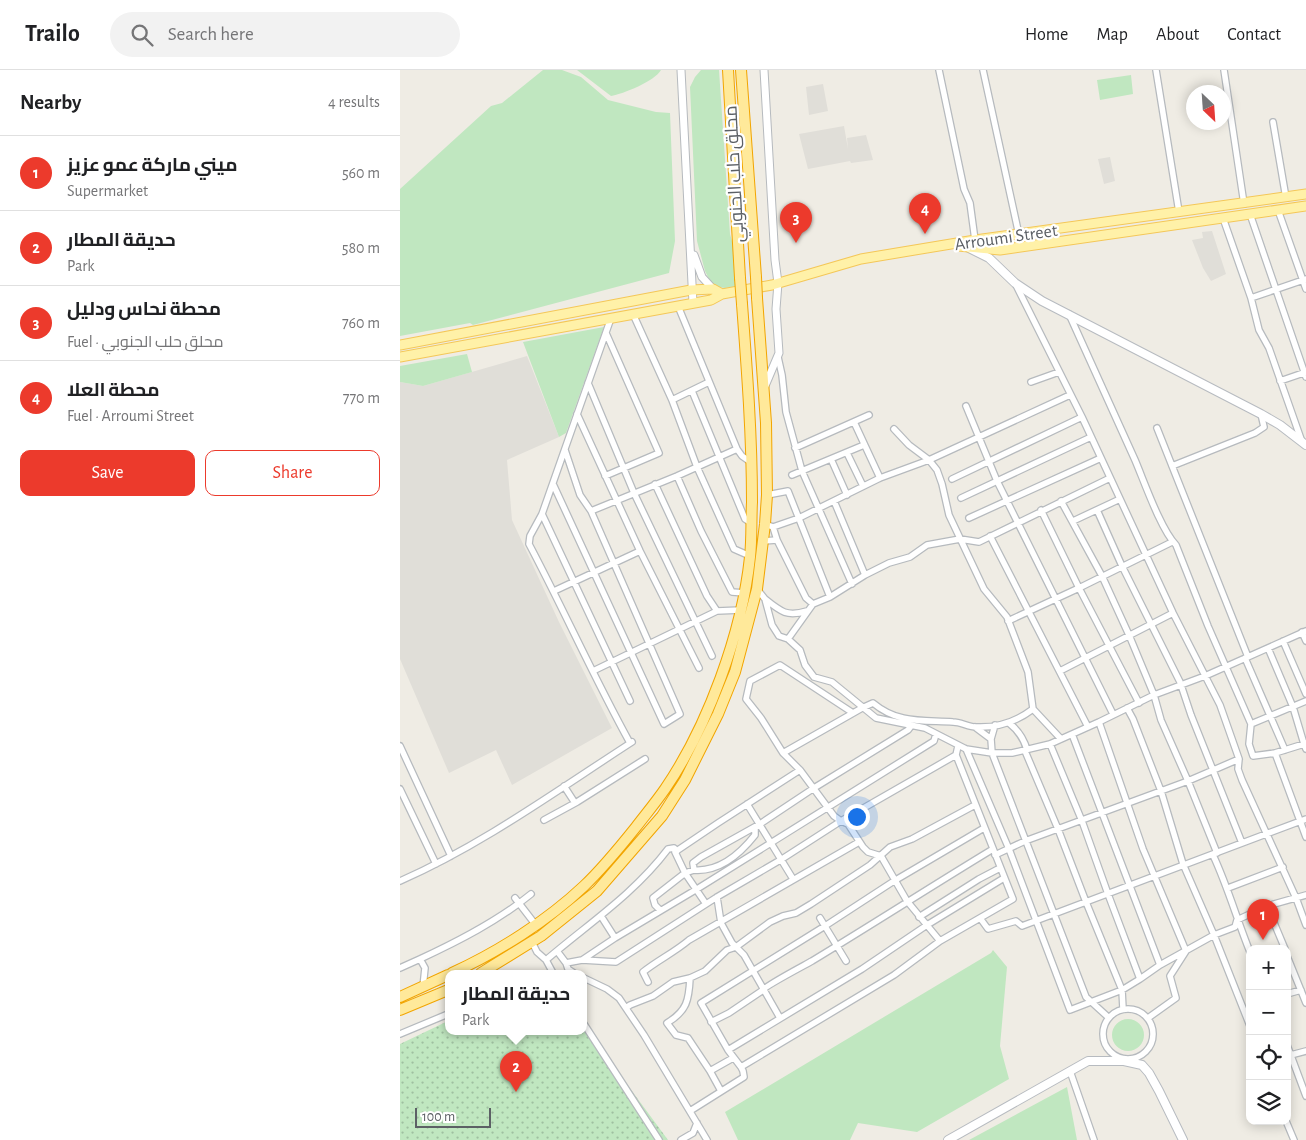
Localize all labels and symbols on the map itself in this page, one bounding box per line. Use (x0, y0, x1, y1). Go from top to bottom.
north arrow (1186, 85, 1231, 130)
street label: محلق حلب الجنوبي (722, 105, 752, 243)
pin: 4 (909, 193, 941, 234)
pin: 3 (780, 202, 812, 243)
street label: Arroumi Street (954, 222, 1059, 254)
your location (844, 804, 870, 830)
pin: 1 (1247, 899, 1279, 940)
pin: 2 (500, 1051, 532, 1092)
scale bar (415, 1105, 491, 1128)

